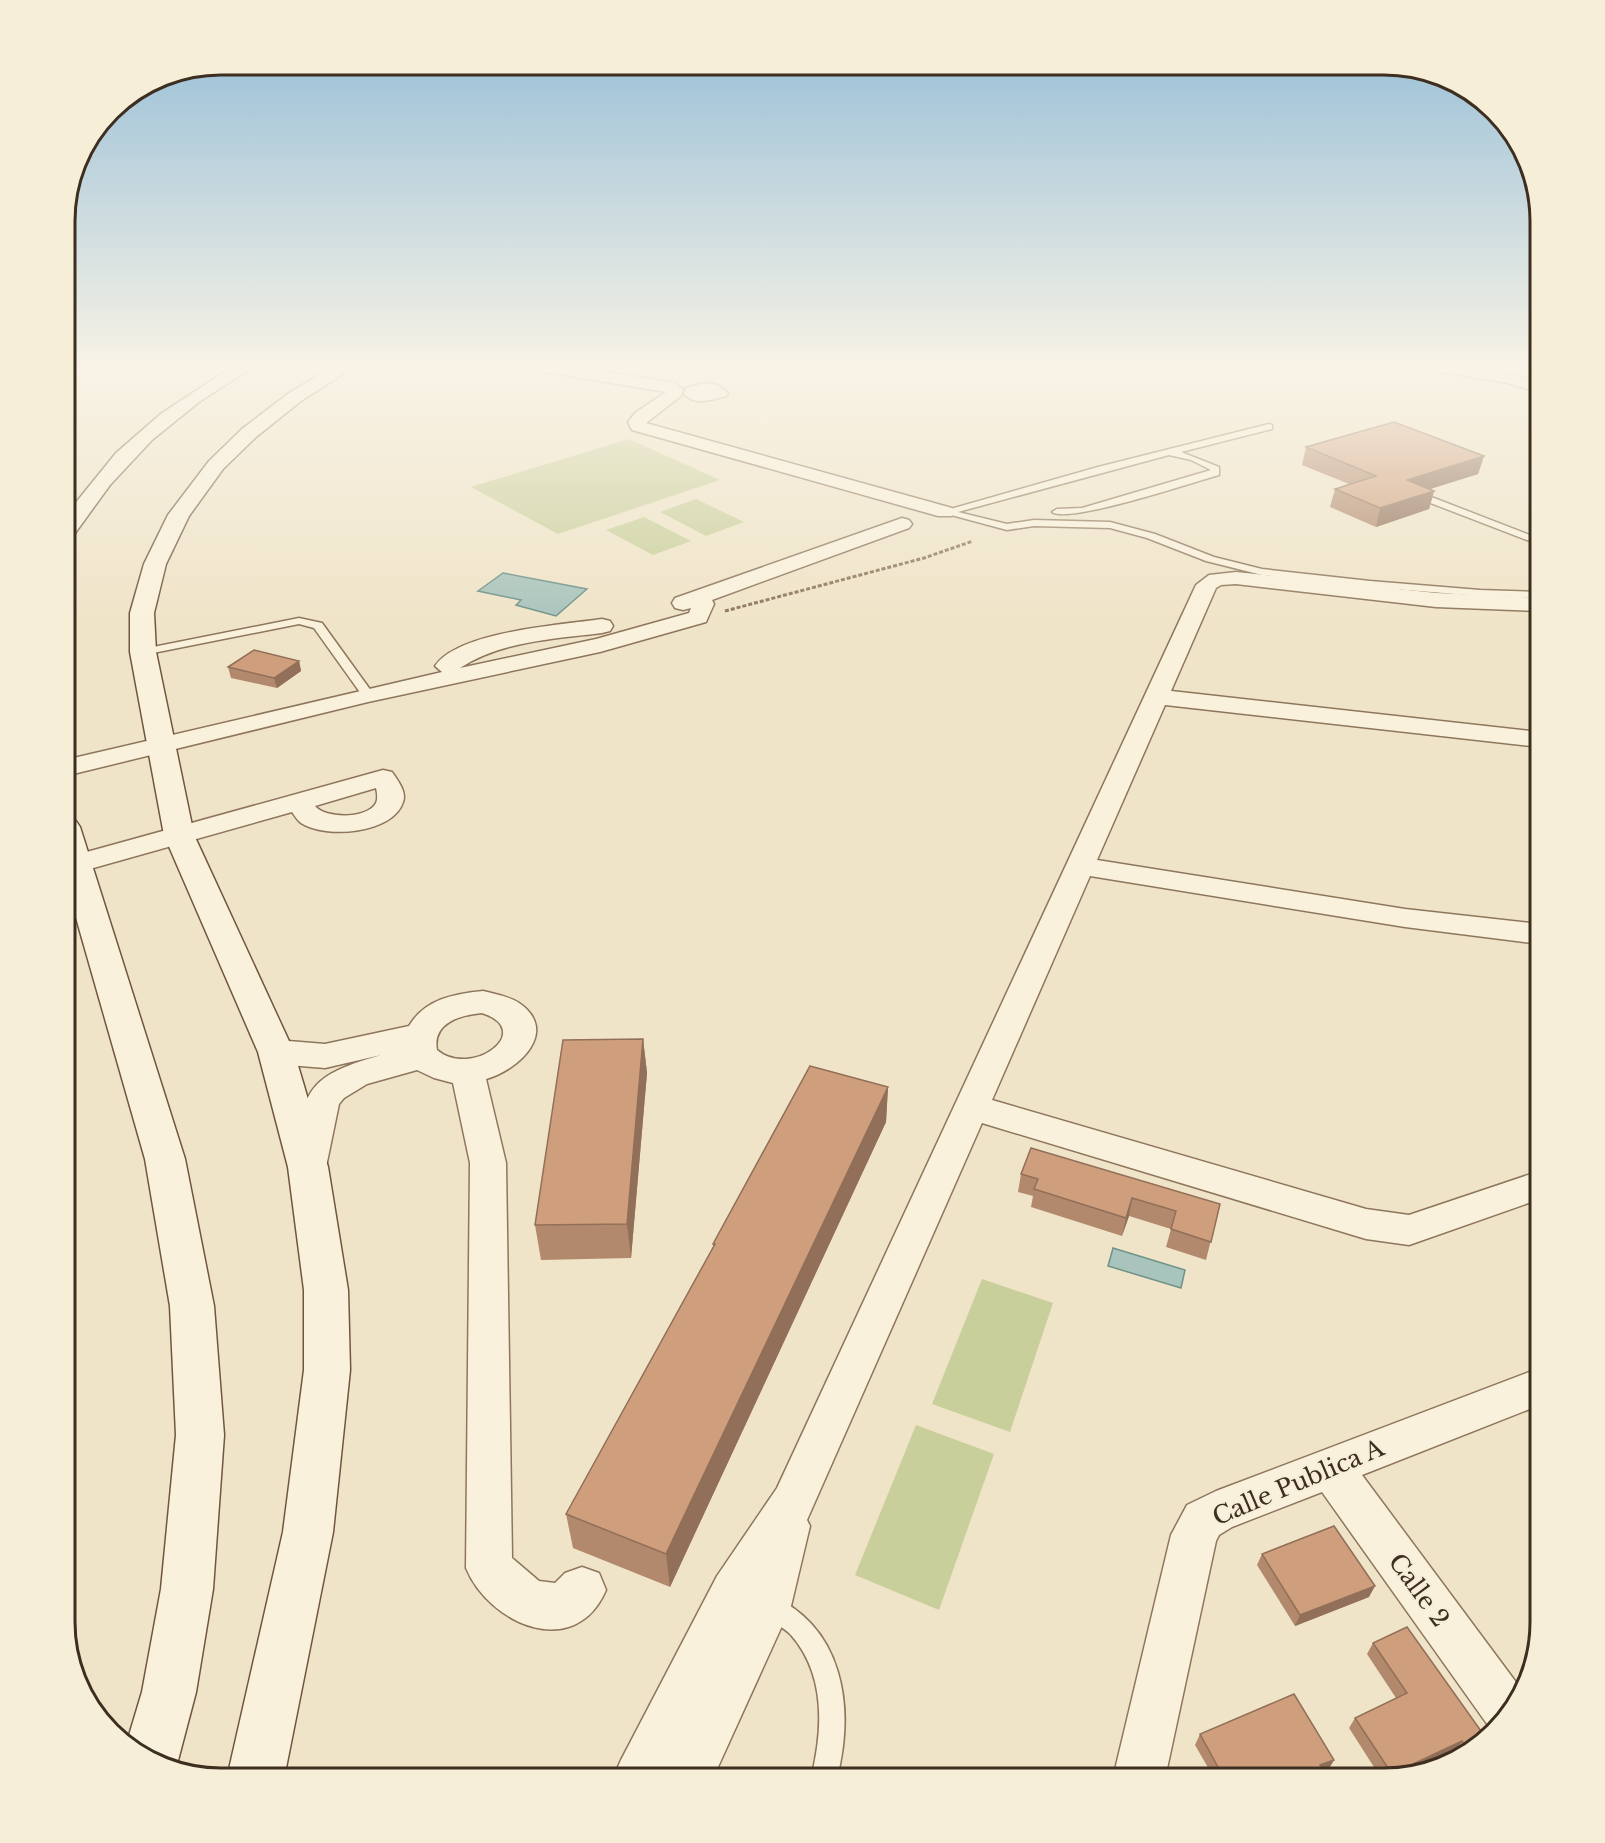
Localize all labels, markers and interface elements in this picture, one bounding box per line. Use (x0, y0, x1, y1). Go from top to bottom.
street label: Calle Publica A (1208, 1433, 1388, 1531)
street label: Calle 2 (1383, 1548, 1455, 1632)

